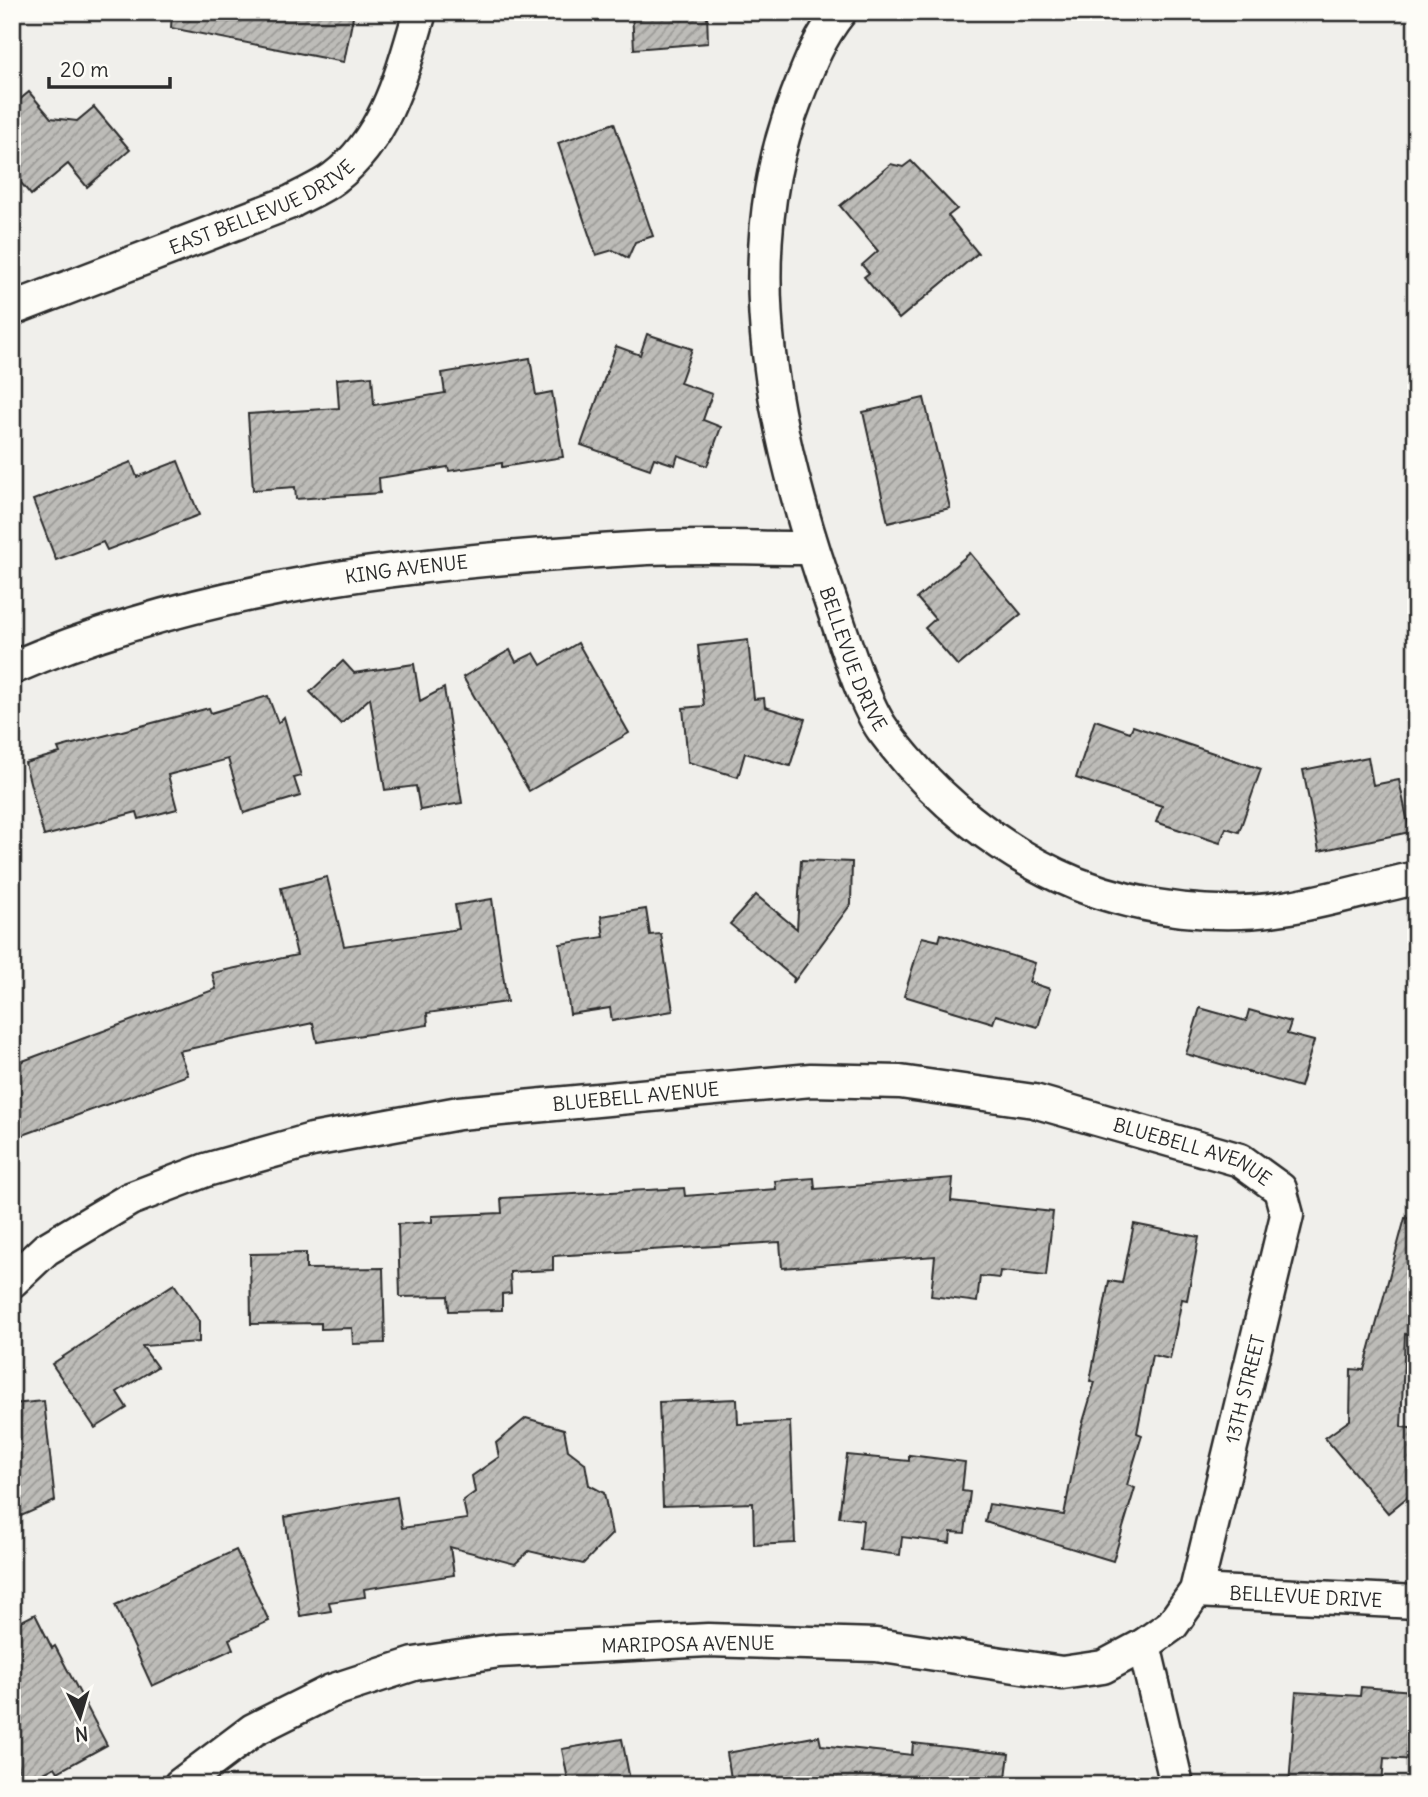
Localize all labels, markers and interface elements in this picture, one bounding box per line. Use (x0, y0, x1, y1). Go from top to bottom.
scale bar (49, 46, 170, 90)
text: 20 m (60, 56, 109, 83)
street label: EAST BELLEVUE DRIVE (166, 154, 359, 260)
street label: KING AVENUE (343, 550, 469, 589)
street label: BELLEVUE DRIVE (814, 583, 892, 736)
street label: BLUEBELL AVENUE (551, 1077, 720, 1116)
street label: BLUEBELL AVENUE (1111, 1112, 1276, 1191)
street label: 13TH STREET (1220, 1332, 1270, 1446)
street label: BELLEVUE DRIVE (1229, 1581, 1383, 1612)
street label: MARIPOSA AVENUE (601, 1630, 775, 1658)
north arrow (46, 1682, 116, 1752)
text: N (74, 1721, 89, 1746)

